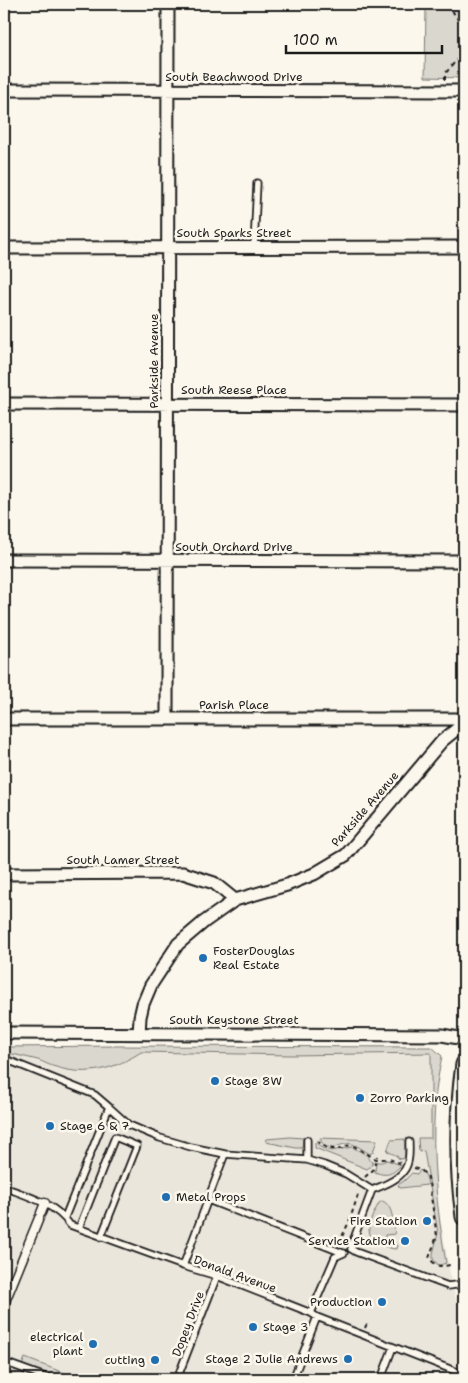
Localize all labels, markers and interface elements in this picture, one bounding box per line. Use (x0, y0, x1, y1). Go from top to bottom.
scale bar (286, 22, 442, 54)
text: 100 m (293, 30, 338, 50)
street label: South Beachwood Drive (165, 69, 303, 85)
street label: South Sparks Street (176, 225, 292, 241)
street label: Parkside Avenue (146, 313, 162, 409)
street label: South Reese Place (181, 382, 287, 398)
street label: South Orchard Drive (175, 539, 293, 555)
street label: Parish Place (199, 697, 269, 713)
street label: Parkside Avenue (328, 768, 402, 850)
street label: South Lamer Street (66, 852, 180, 868)
place label: FosterDouglas Real Estate (213, 943, 295, 973)
marker: FosterDouglas Real Estate (197, 952, 209, 964)
street label: South Keystone Street (169, 1012, 299, 1028)
place label: Stage 8W (225, 1073, 282, 1089)
marker: Stage 8W (209, 1075, 221, 1087)
place label: Zorro Parking (370, 1090, 449, 1106)
marker: Zorro Parking (354, 1092, 366, 1104)
place label: Stage 6 & 7 (60, 1118, 130, 1134)
marker: Stage 6 & 7 (44, 1120, 56, 1132)
place label: Metal Props (176, 1189, 246, 1205)
marker: Metal Props (160, 1191, 172, 1203)
place label: Fire Station (350, 1213, 417, 1229)
marker: Fire Station (421, 1215, 433, 1227)
place label: Service Station (308, 1233, 395, 1249)
marker: Service Station (399, 1235, 411, 1247)
street label: Donald Avenue (191, 1252, 279, 1297)
street label: Dopey Drive (168, 1289, 208, 1359)
place label: Production (310, 1294, 372, 1310)
marker: Production (376, 1296, 388, 1308)
place label: Stage 3 (263, 1319, 308, 1335)
marker: Stage 3 (247, 1321, 259, 1333)
place label: electrical plant (30, 1329, 83, 1359)
marker: electrical plant (87, 1338, 99, 1350)
place label: Stage 2 Julie Andrews (205, 1351, 338, 1367)
place label: cutting (105, 1352, 145, 1368)
marker: Stage 2 Julie Andrews (342, 1353, 354, 1365)
marker: cutting (149, 1354, 161, 1366)

